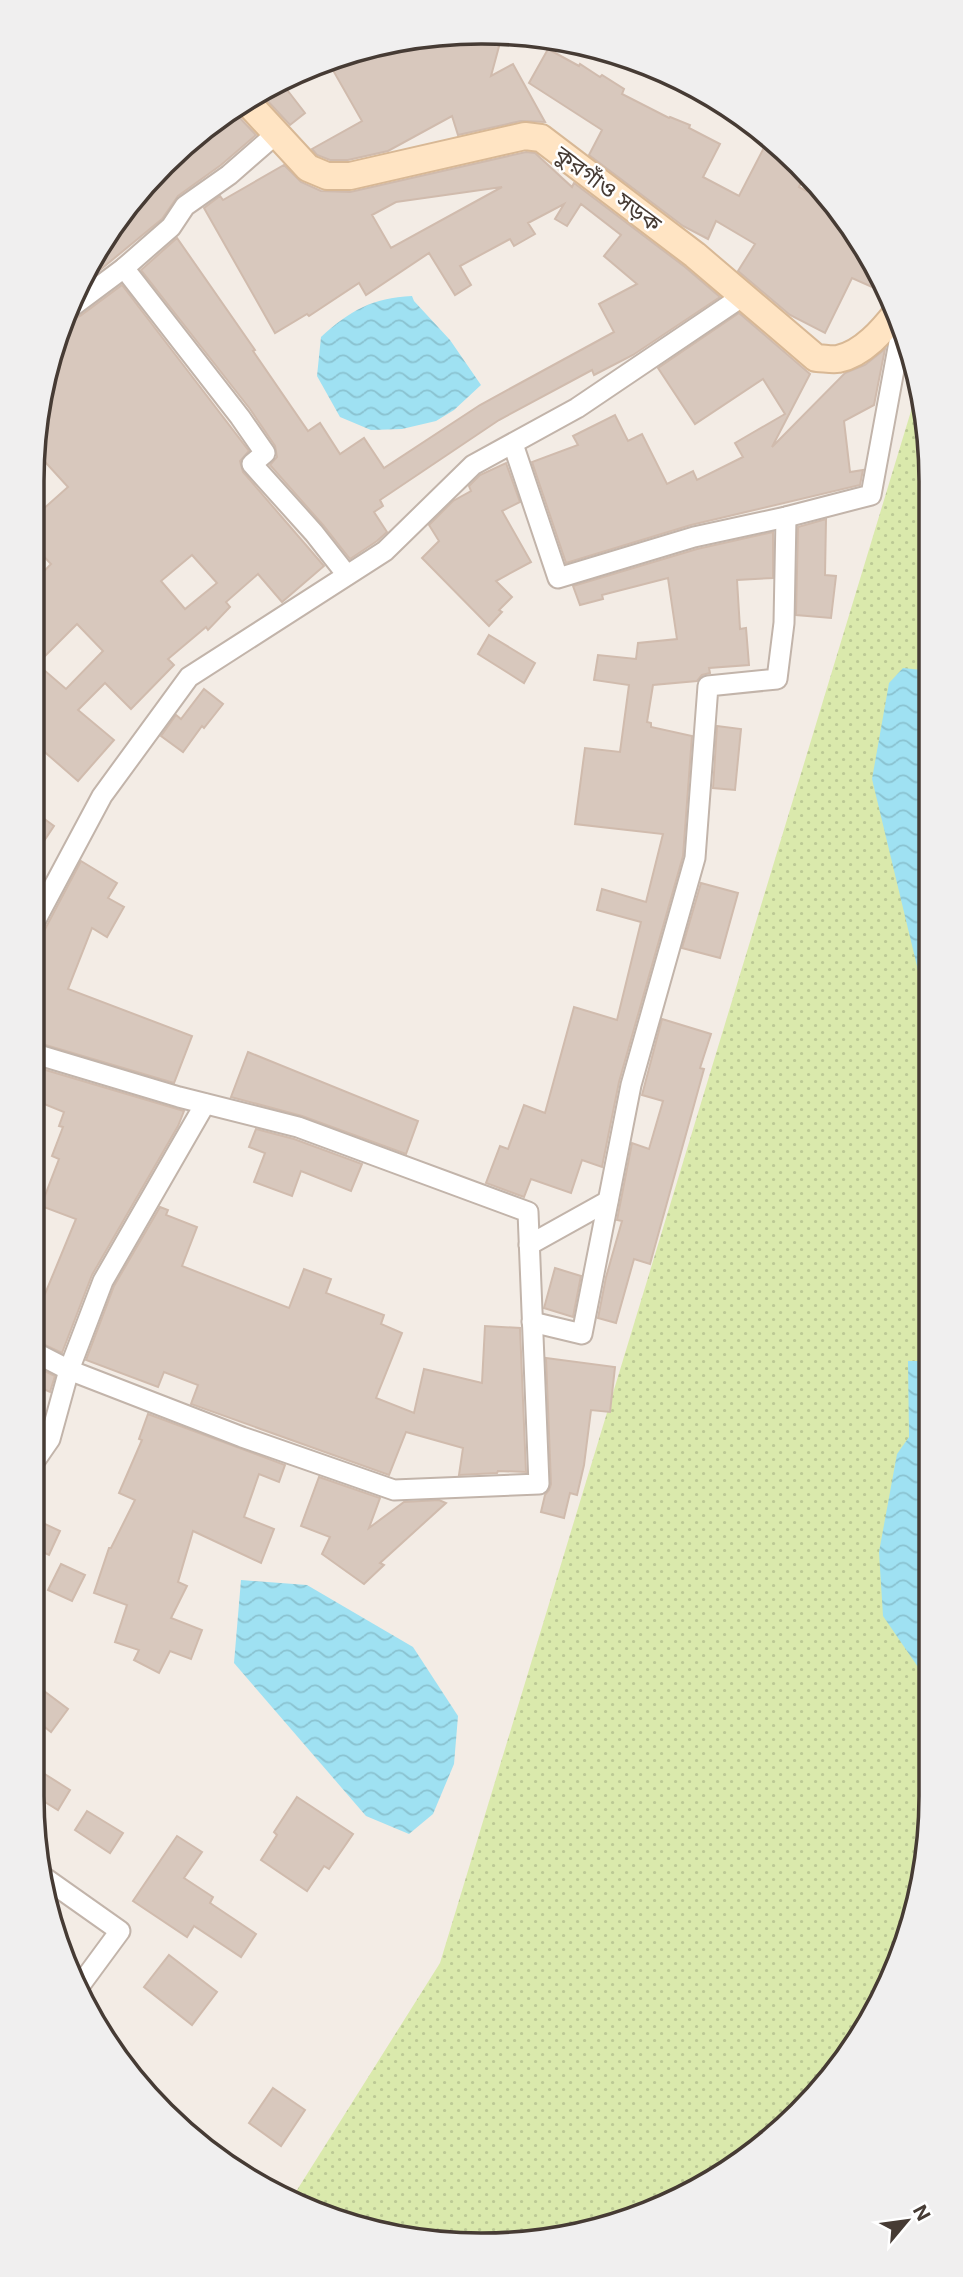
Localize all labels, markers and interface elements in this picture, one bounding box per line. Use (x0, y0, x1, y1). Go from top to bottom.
street label: কুরগাঁও সড়ক (548, 139, 667, 238)
north arrow (872, 2186, 942, 2256)
text: N (908, 2201, 935, 2225)

